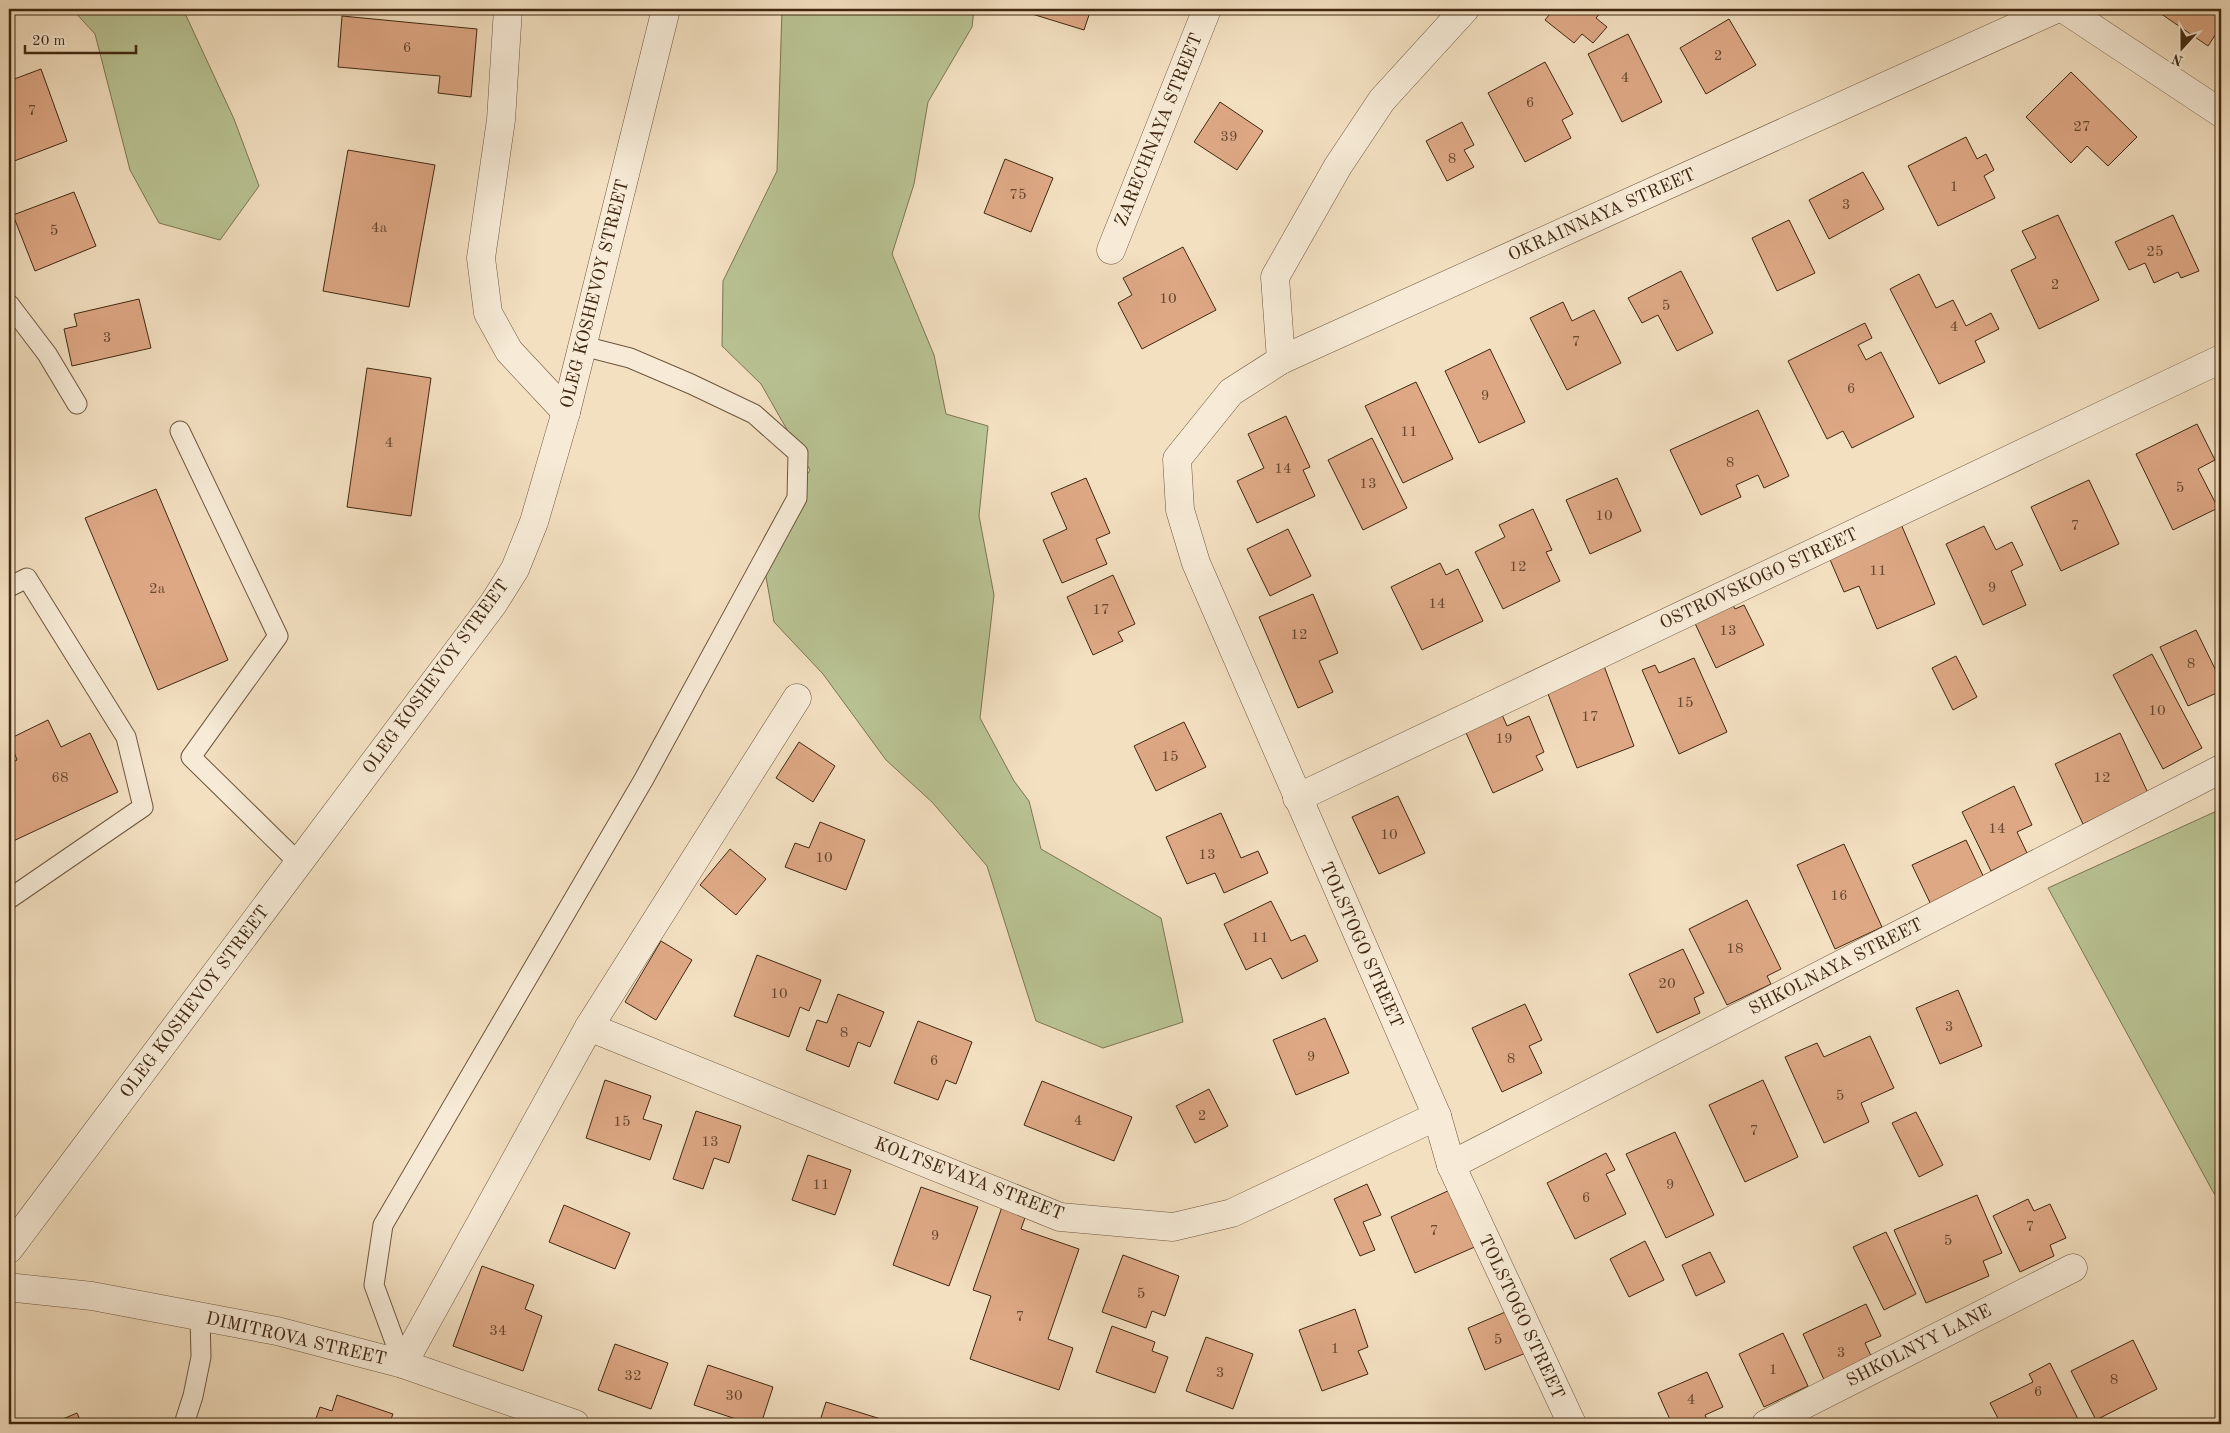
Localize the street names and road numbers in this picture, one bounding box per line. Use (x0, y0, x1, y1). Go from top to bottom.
street label: ZARECHNAYA STREET (1112, 31, 1206, 229)
street label: OKRAINNAYA STREET (1506, 165, 1698, 265)
street label: OLEG KOSHEVOY STREET (558, 178, 632, 410)
street label: OSTROVSKOGO STREET (1657, 525, 1861, 633)
street label: OLEG KOSHEVOY STREET (360, 577, 512, 777)
street label: TOLSTOGO STREET (1316, 859, 1406, 1031)
street label: OLEG KOSHEVOY STREET (117, 903, 273, 1101)
street label: SHKOLNAYA STREET (1746, 915, 1926, 1019)
street label: KOLTSEVAYA STREET (872, 1135, 1066, 1223)
street label: TOLSTOGO STREET (1475, 1232, 1567, 1402)
street label: SHKOLNYY LANE (1844, 1302, 1994, 1390)
street label: DIMITROVA STREET (204, 1309, 388, 1369)

